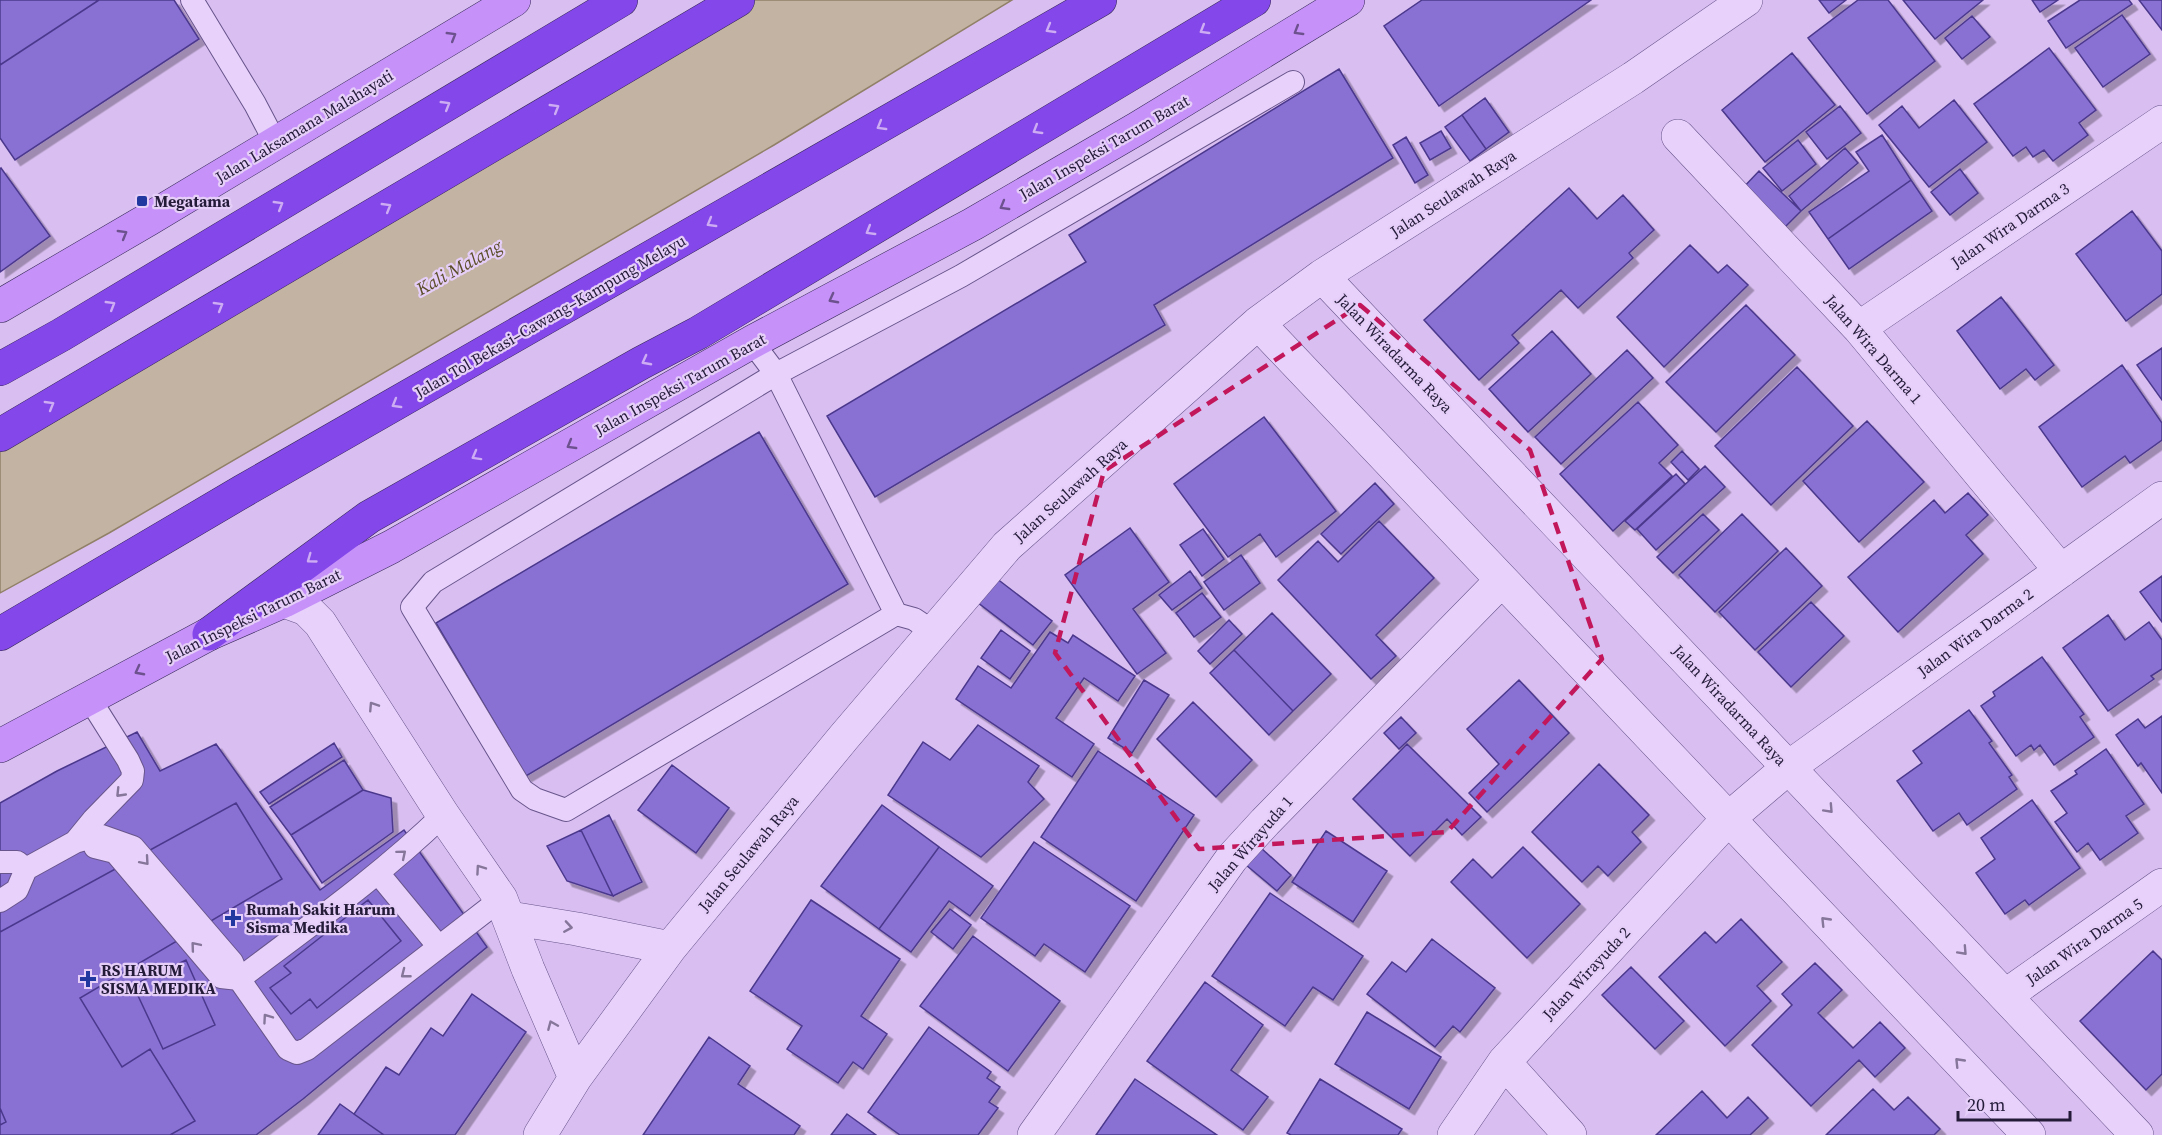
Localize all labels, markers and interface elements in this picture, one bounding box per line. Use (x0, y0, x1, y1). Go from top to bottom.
one-way arrow (1046, 22, 1056, 33)
one-way arrow (1200, 23, 1210, 34)
one-way arrow (1294, 23, 1304, 35)
one-way arrow (446, 32, 456, 44)
street label: Jalan Laksamana Malahayati (210, 64, 397, 188)
street label: Jalan Inspeksi Tarum Barat (1014, 89, 1194, 205)
one-way arrow (440, 101, 450, 112)
one-way arrow (549, 104, 559, 116)
one-way arrow (876, 119, 887, 130)
one-way arrow (1033, 123, 1043, 135)
street label: Jalan Seulawah Raya (1385, 144, 1521, 242)
street label: Jalan Wira Darma 3 (1946, 177, 2073, 273)
place label: Megatama (154, 190, 231, 212)
marker: Megatama (135, 194, 149, 208)
one-way arrow (1000, 198, 1010, 210)
one-way arrow (273, 201, 283, 213)
one-way arrow (381, 203, 391, 215)
one-way arrow (707, 216, 718, 227)
one-way arrow (866, 223, 876, 235)
street label: Jalan Tol Bekasi–Cawang–Kampung Melayu (410, 229, 690, 403)
one-way arrow (117, 230, 127, 241)
water label: Kali Malang (411, 232, 508, 301)
street label: Jalan Wiradarma Raya (1331, 288, 1459, 418)
street label: Jalan Wira Darma 1 (1820, 289, 1928, 408)
one-way arrow (829, 292, 839, 303)
one-way arrow (105, 301, 115, 313)
one-way arrow (212, 302, 223, 313)
street label: Jalan Inspeksi Tarum Barat (590, 327, 770, 441)
one-way arrow (642, 354, 652, 365)
one-way arrow (392, 396, 403, 408)
one-way arrow (44, 401, 54, 412)
street label: Jalan Seulawah Raya (1008, 432, 1132, 548)
one-way arrow (567, 438, 577, 449)
one-way arrow (472, 449, 482, 460)
one-way arrow (306, 552, 317, 563)
street label: Jalan Inspeksi Tarum Barat (161, 563, 345, 668)
street label: Jalan Wira Darma 2 (1912, 583, 2037, 682)
street label: Jalan Wiradarma Raya (1667, 639, 1793, 771)
one-way arrow (135, 664, 145, 675)
one-way arrow (369, 701, 380, 712)
one-way arrow (116, 786, 127, 797)
street label: Jalan Seulawah Raya (692, 789, 804, 917)
street label: Jalan Wirayuda 1 (1202, 791, 1298, 896)
one-way arrow (1822, 803, 1833, 813)
one-way arrow (395, 850, 406, 861)
one-way arrow (138, 854, 149, 865)
one-way arrow (476, 864, 487, 875)
street label: Jalan Wira Darma 5 (2020, 892, 2147, 990)
place label: Rumah Sakit Harum Sisma Medika (246, 898, 396, 938)
marker: Rumah Sakit Harum Sisma Medika (224, 909, 242, 927)
one-way arrow (1821, 917, 1832, 927)
one-way arrow (563, 921, 572, 933)
street label: Jalan Wirayuda 2 (1536, 922, 1635, 1025)
one-way arrow (191, 942, 202, 953)
one-way arrow (1956, 944, 1967, 955)
place label: RS HARUM SISMA MEDIKA (101, 959, 216, 999)
one-way arrow (401, 966, 412, 977)
marker: RS HARUM SISMA MEDIKA (79, 970, 97, 988)
one-way arrow (263, 1014, 274, 1025)
one-way arrow (547, 1020, 559, 1031)
one-way arrow (1956, 1059, 1967, 1070)
scale bar (1958, 1084, 2070, 1122)
text: 20 m (1967, 1092, 2005, 1117)

